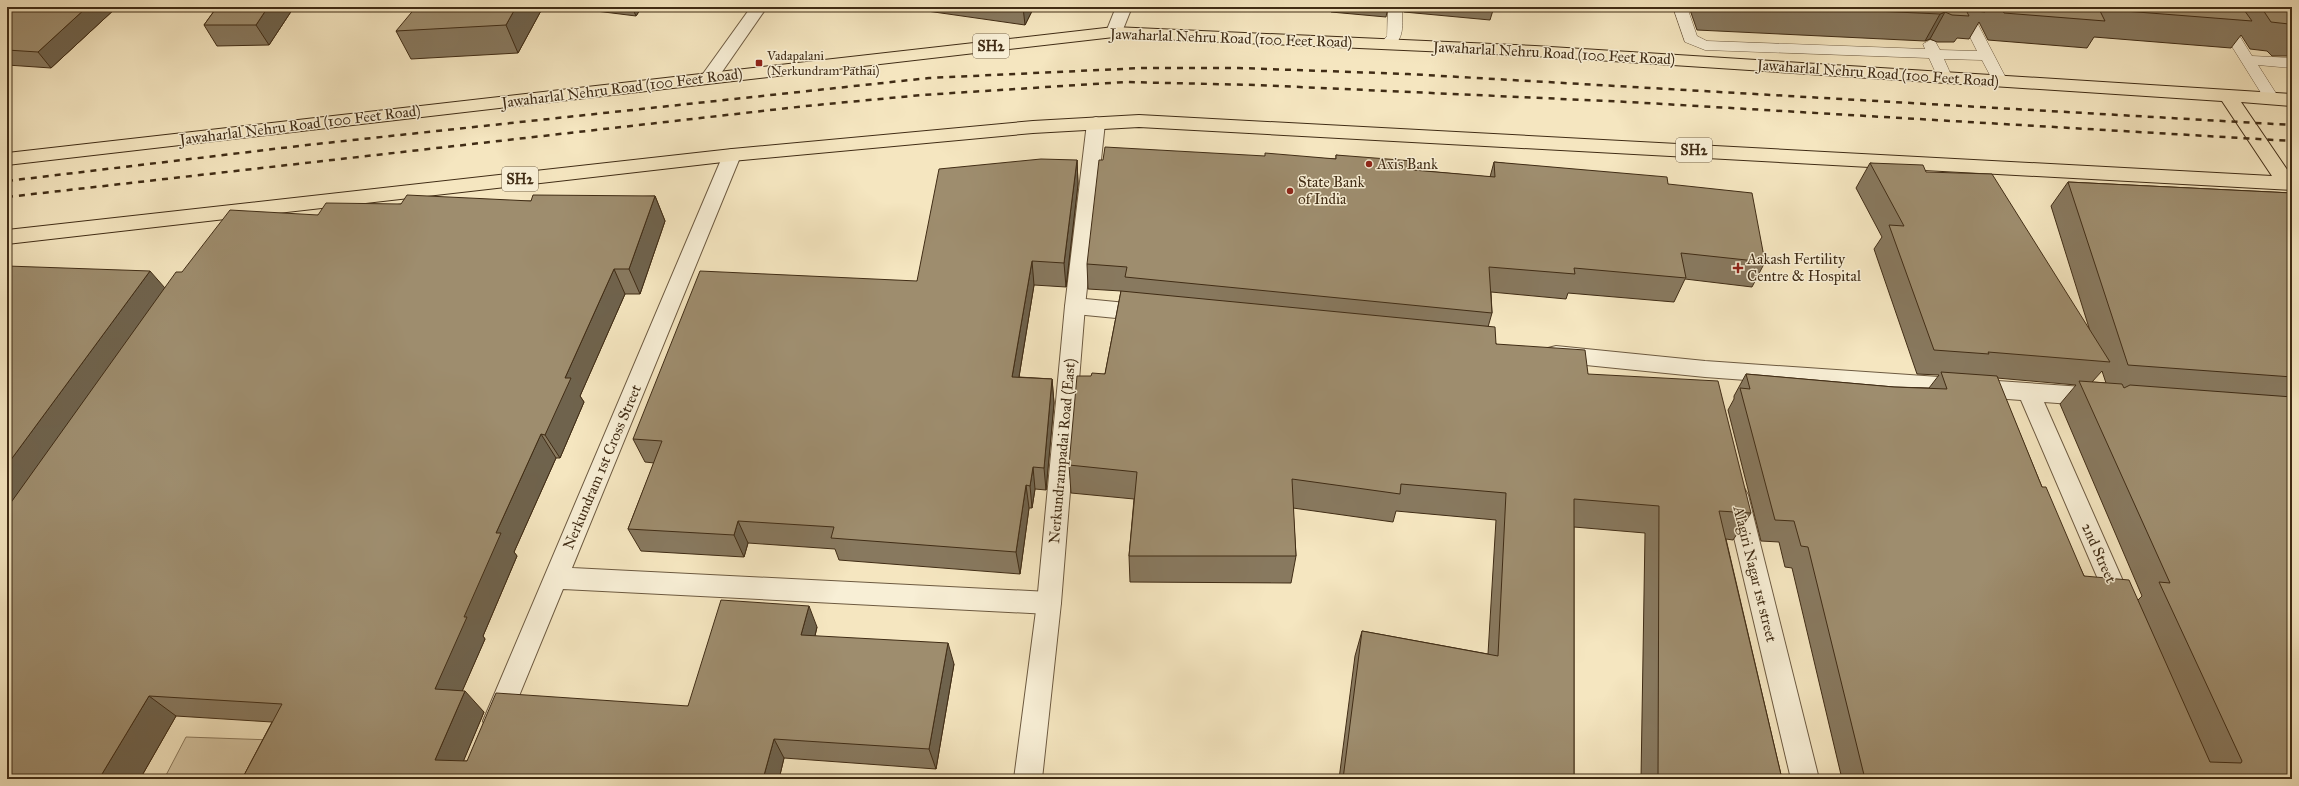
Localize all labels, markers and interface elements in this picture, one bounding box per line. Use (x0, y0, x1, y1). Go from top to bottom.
street label: Jawaharlal Nehru Road (100 Feet Road) (1107, 25, 1352, 52)
road number: SH2 (973, 34, 1009, 58)
street label: Jawaharlal Nehru Road (100 Feet Road) (1430, 38, 1676, 69)
place label: Vadapalani (Nerkundram Pathai) (766, 48, 880, 79)
street label: Jawaharlal Nehru Road (100 Feet Road) (1754, 55, 2000, 91)
marker: Vadapalani (Nerkundram Pathai) (754, 58, 764, 68)
street label: Jawaharlal Nehru Road (100 Feet Road) (499, 64, 744, 113)
street label: Jawaharlal Nehru Road (100 Feet Road) (177, 101, 422, 150)
road number: SH2 (1676, 138, 1712, 162)
place label: Axis Bank (1376, 155, 1438, 173)
marker: Axis Bank (1364, 159, 1374, 169)
road number: SH2 (502, 167, 538, 191)
place label: State Bank of India (1298, 173, 1364, 208)
marker: State Bank of India (1285, 186, 1295, 196)
place label: Aakash Fertility Centre & Hospital (1746, 250, 1862, 285)
marker: Aakash Fertility Centre & Hospital (1732, 262, 1744, 274)
street label: Nerkundrampadai Road (East) (1045, 358, 1080, 545)
street label: Nerkundram 1st Cross Street (559, 381, 645, 552)
street label: Alagiri Nagar 1st street (1729, 503, 1781, 645)
street label: 2nd Street (2078, 520, 2120, 586)

